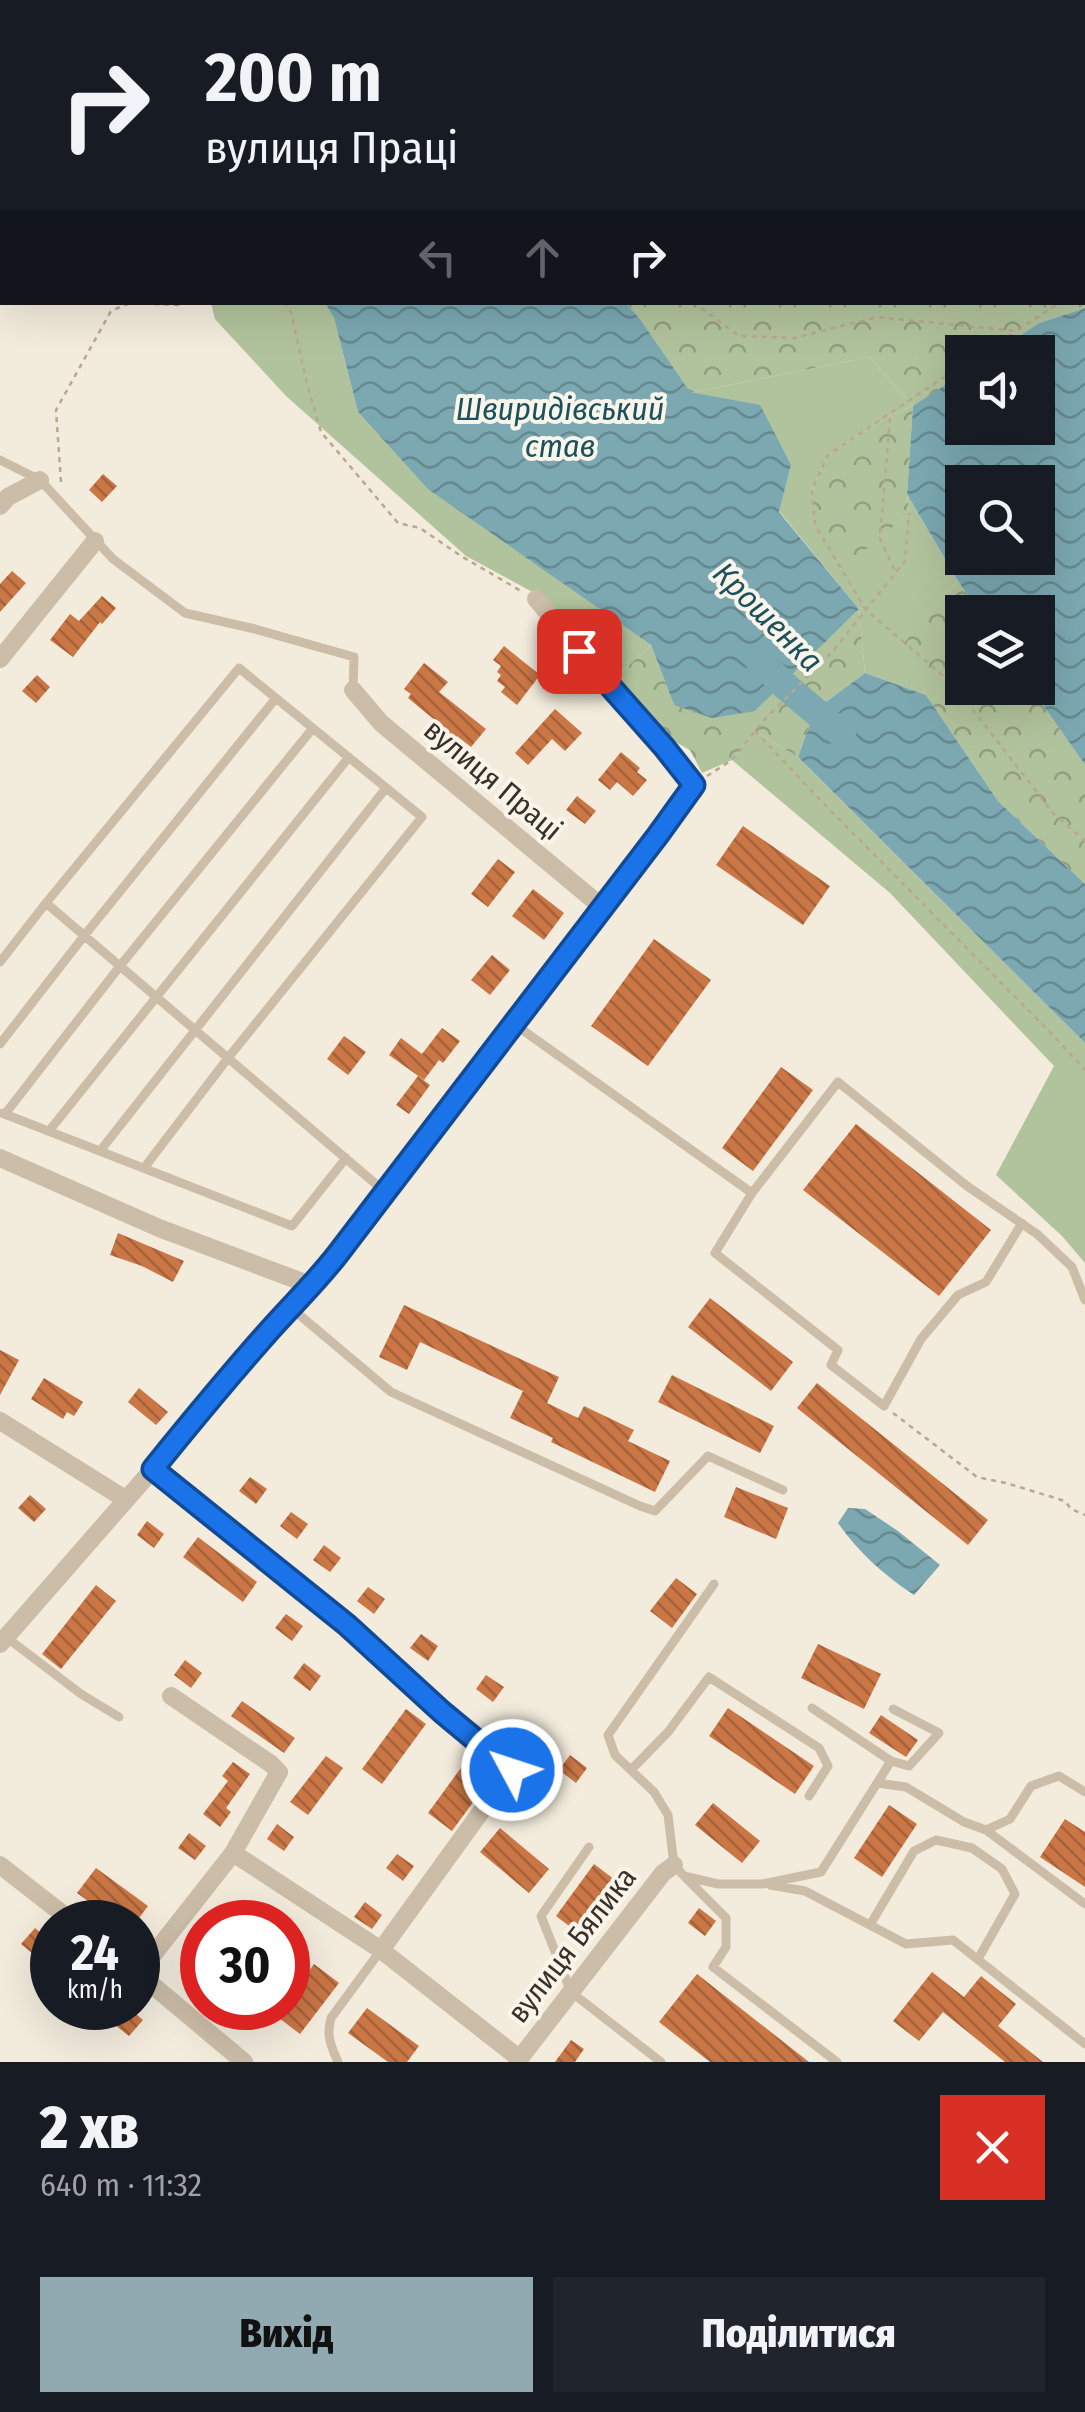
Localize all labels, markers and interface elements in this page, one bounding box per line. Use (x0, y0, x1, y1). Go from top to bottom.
text: 200 m (205, 36, 382, 120)
icon: right (40, 40, 170, 170)
text: вулиця Праці (205, 121, 458, 175)
icon: left (410, 230, 465, 285)
icon: ahead (515, 230, 570, 285)
icon: right (620, 230, 675, 285)
map controls (945, 335, 1055, 705)
button: sound (945, 335, 1055, 445)
water label: Швиридівський став (456, 390, 664, 465)
button: search (945, 465, 1055, 575)
water label: Крошенка (705, 554, 831, 680)
button: layers (945, 595, 1055, 705)
pin (537, 609, 622, 694)
icon: arrive (552, 624, 607, 679)
street label: вулиця Праці (417, 712, 569, 848)
position arrow (460, 1718, 564, 1822)
street label: вулиця Бялика (500, 1860, 644, 2030)
speed limit sign: 30 (180, 1900, 310, 2030)
text: 24 (71, 1923, 119, 1983)
text: km/h (67, 1975, 123, 2005)
text: 2 хв (40, 2092, 139, 2164)
button: close (940, 2095, 1045, 2200)
text: 640 m · 11:32 (40, 2166, 202, 2204)
button: Вихід (40, 2277, 533, 2392)
button: Поділитися (553, 2277, 1045, 2392)

